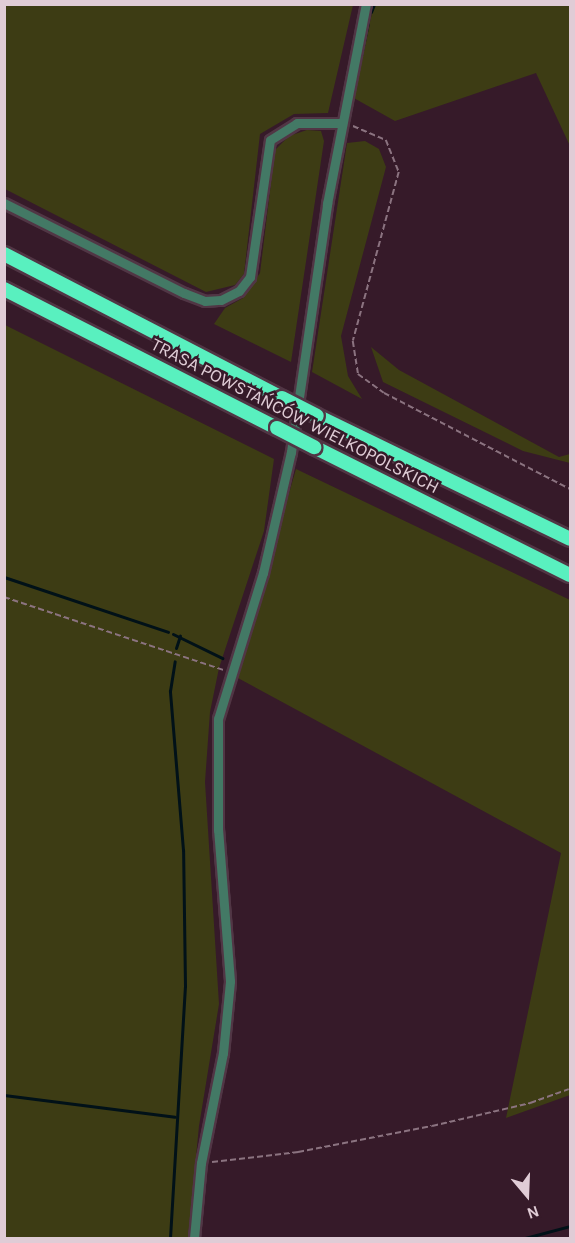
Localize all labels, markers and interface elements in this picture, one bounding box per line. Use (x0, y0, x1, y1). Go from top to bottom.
street label: TRASA POWSTAŃCÓW WIELKOPOLSKICH (147, 334, 443, 498)
north arrow (497, 1165, 557, 1225)
text: N (525, 1202, 542, 1223)

